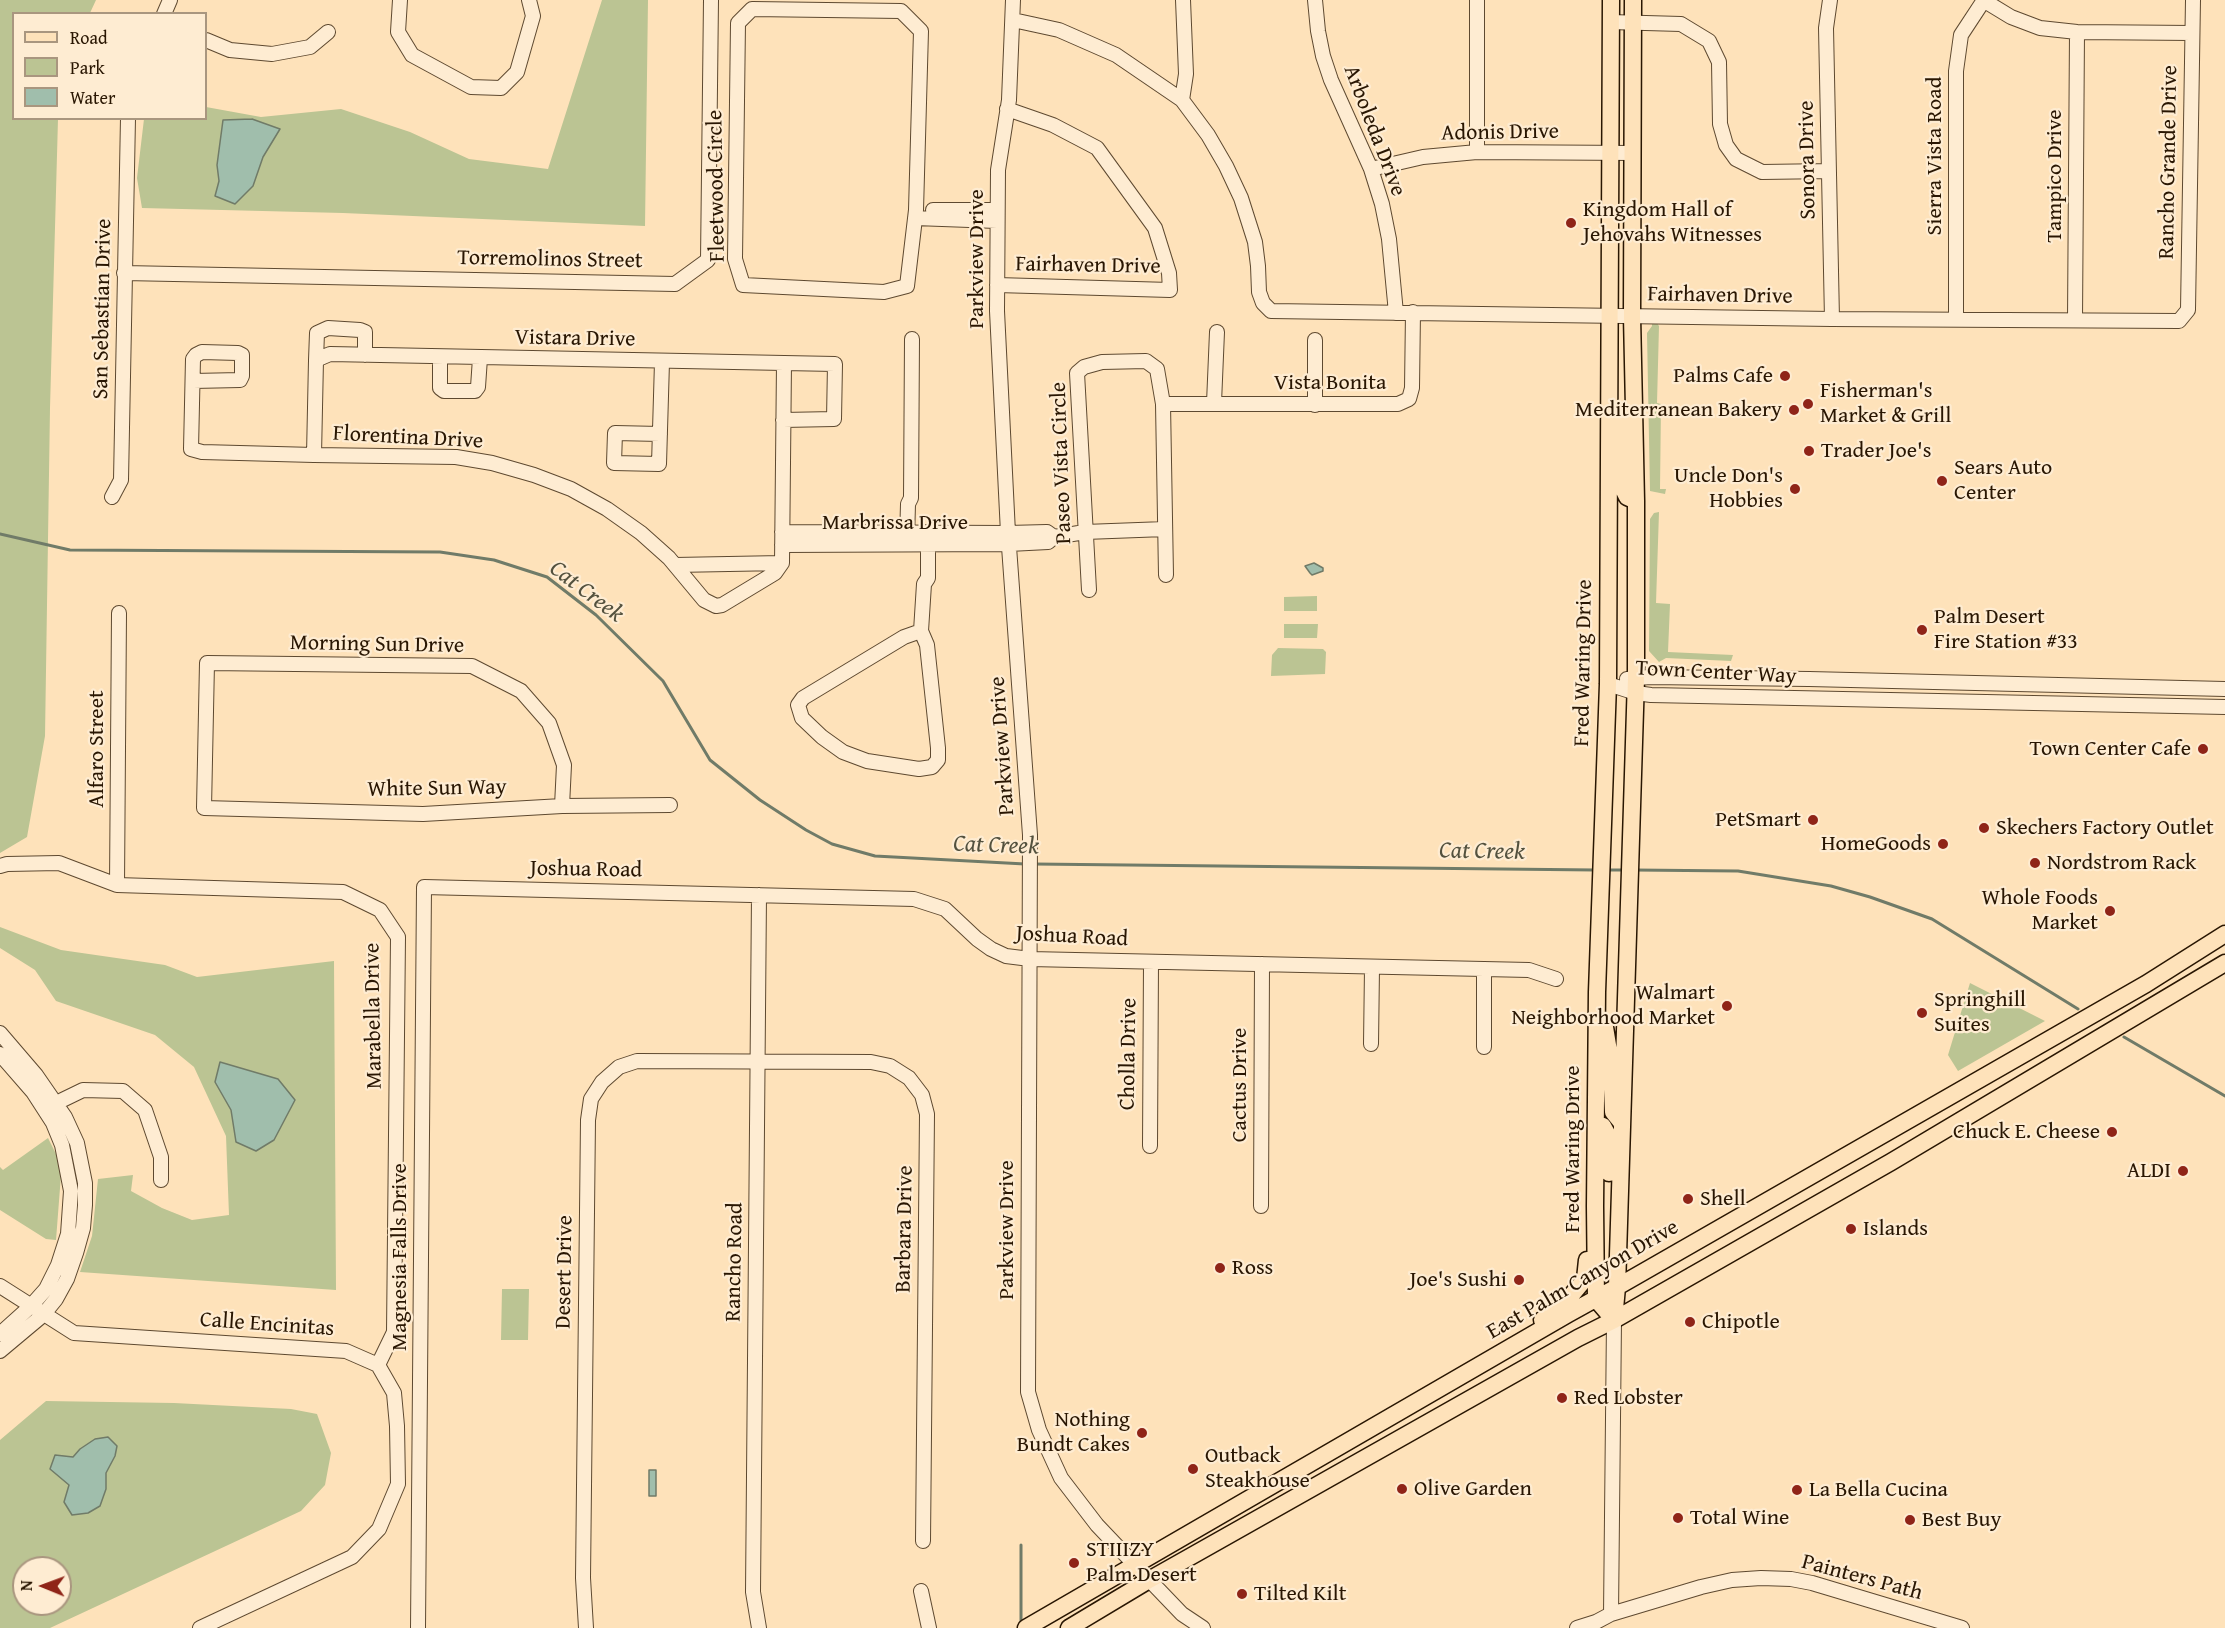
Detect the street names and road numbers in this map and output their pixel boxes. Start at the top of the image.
street label: Arboleda Drive [1337,62,1411,200]
street label: Rancho Grande Drive [2154,65,2184,259]
street label: Sierra Vista Road [1922,77,1948,235]
street label: Sonora Drive [1794,100,1822,220]
street label: Tampico Drive [2042,109,2068,243]
street label: Fleetwood Circle [702,110,732,262]
street label: Adonis Drive [1441,119,1559,147]
street label: Parkview Drive [964,189,990,329]
street label: San Sebastian Drive [88,218,118,400]
street label: Torremolinos Street [457,245,643,275]
street label: Fairhaven Drive [1015,252,1161,280]
street label: Fairhaven Drive [1647,282,1793,310]
street label: Vistara Drive [514,325,636,353]
street label: Vista Bonita [1274,370,1386,396]
street label: Paseo Vista Circle [1046,381,1078,545]
street label: Florentina Drive [332,421,484,455]
street label: Marbrissa Drive [822,510,968,536]
street label: Fred Waring Drive [1569,579,1599,747]
street label: Morning Sun Drive [290,630,464,660]
street label: Town Center Way [1635,656,1797,690]
street label: Parkview Drive [985,675,1021,817]
street label: Alfaro Street [84,690,110,808]
street label: White Sun Way [367,775,507,803]
street label: Joshua Road [530,856,642,884]
street label: Joshua Road [1015,921,1129,953]
street label: Marabella Drive [360,943,388,1089]
street label: Cholla Drive [1115,998,1143,1110]
street label: Cactus Drive [1227,1028,1253,1142]
street label: Fred Waring Drive [1560,1065,1586,1233]
street label: Parkview Drive [994,1160,1020,1300]
street label: Magnesia Falls Drive [387,1163,413,1351]
street label: Barbara Drive [891,1165,919,1293]
street label: Rancho Road [721,1202,749,1322]
street label: East Palm Canyon Drive [1482,1214,1684,1346]
street label: Desert Drive [551,1215,579,1329]
street label: Calle Encinitas [199,1307,335,1343]
street label: Painters Path [1799,1549,1925,1607]

